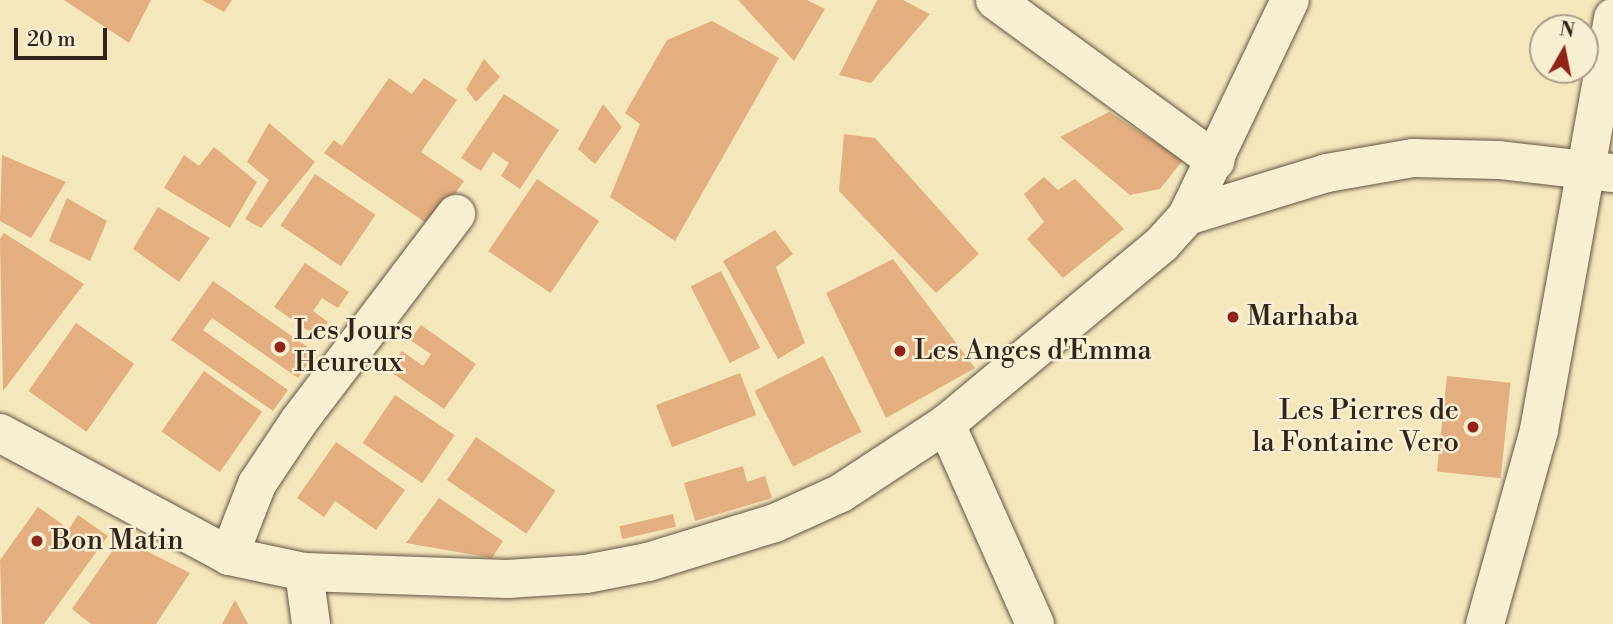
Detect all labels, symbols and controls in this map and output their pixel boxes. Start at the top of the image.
scale bar [18,14,110,58]
north arrow [1529,14,1599,84]
text: N [1558,17,1576,43]
text: 20 m [27,27,76,53]
place label: Marhaba [1247,300,1359,334]
marker: Marhaba [1225,309,1241,325]
place label: Les Jours Heureux [294,314,413,380]
place label: Les Anges d'Emma [914,334,1152,368]
marker: Les Jours Heureux [272,339,288,355]
marker: Les Anges d'Emma [892,343,908,359]
place label: Les Pierres de la Fontaine Vero [1252,394,1459,460]
marker: Les Pierres de la Fontaine Vero [1465,419,1481,435]
place label: Bon Matin [51,524,184,558]
marker: Bon Matin [29,533,45,549]

